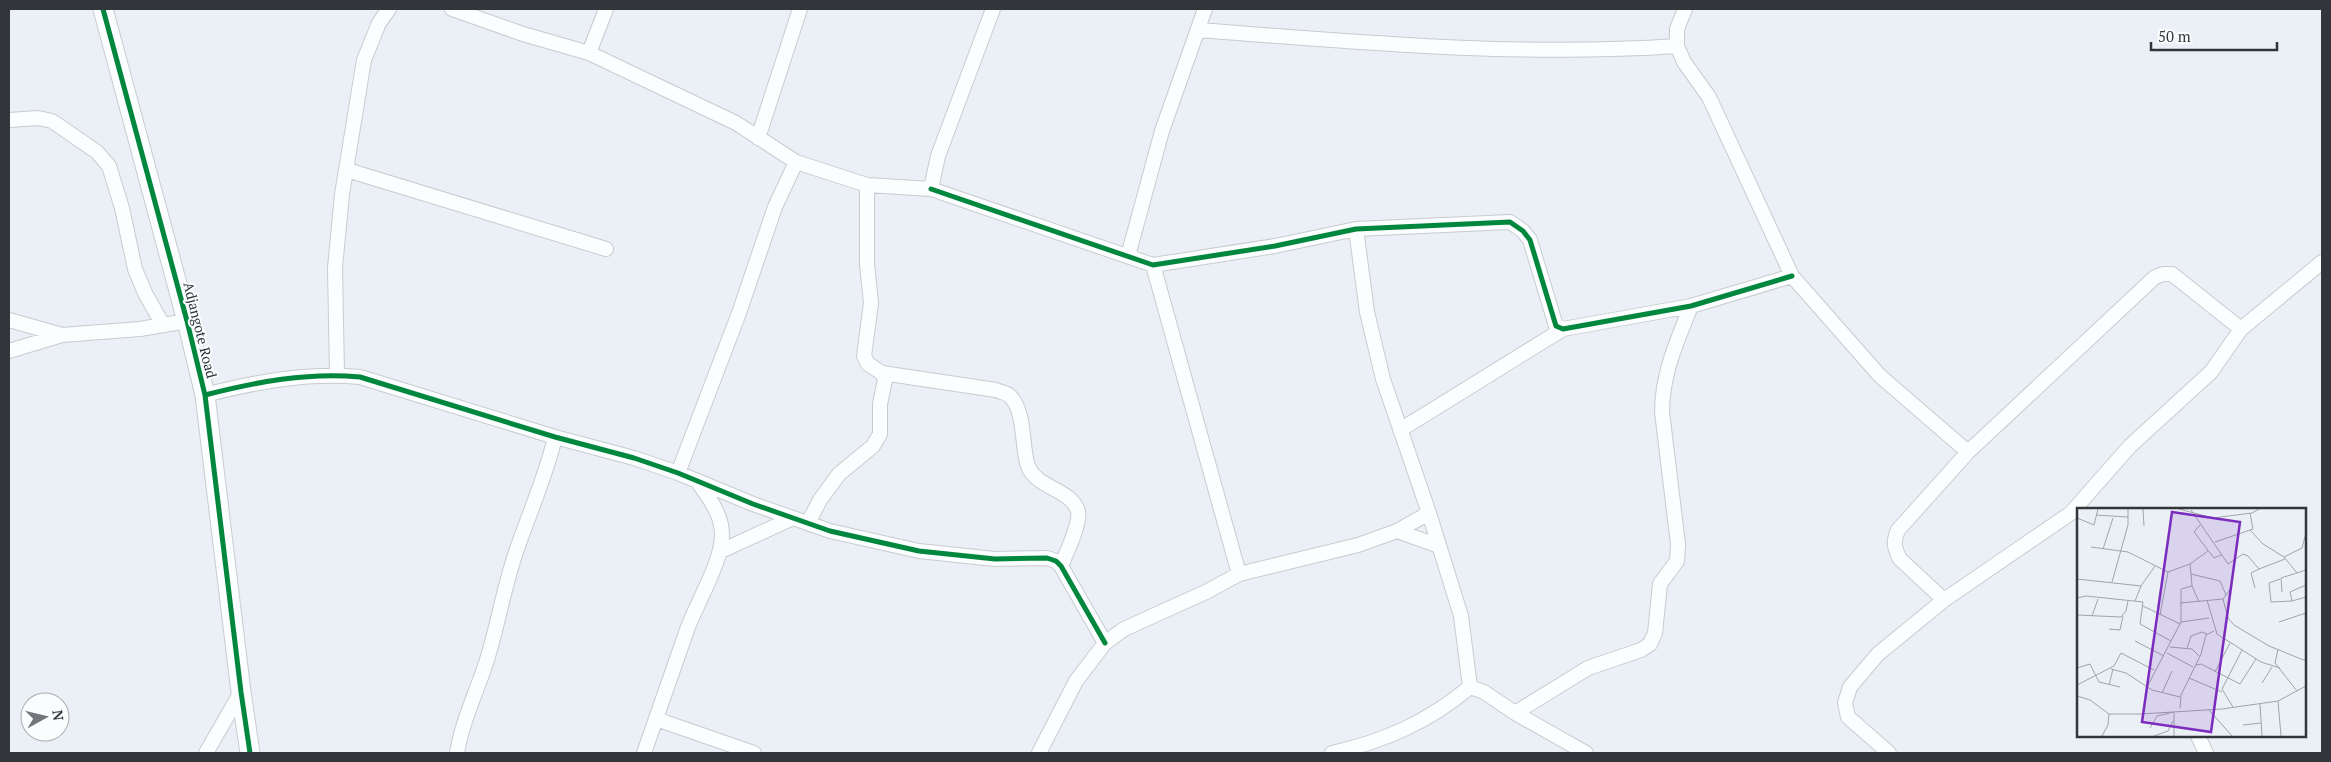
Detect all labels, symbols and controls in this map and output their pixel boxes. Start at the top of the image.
scale bar [2151,20,2277,52]
text: 50 m [2158,26,2191,46]
street label: Adjangote Road [179,280,222,380]
inset map [2077,508,2306,737]
north arrow [20,692,70,742]
text: N [48,709,69,722]

